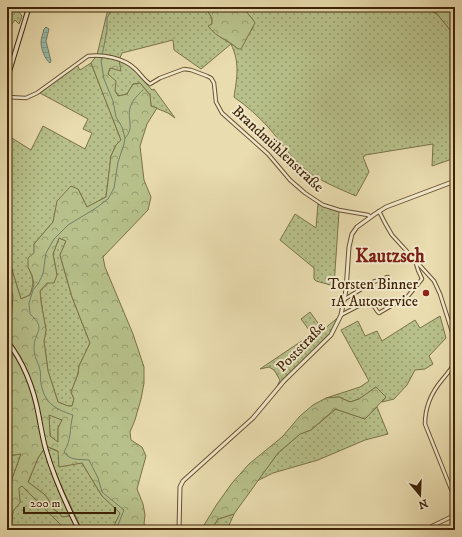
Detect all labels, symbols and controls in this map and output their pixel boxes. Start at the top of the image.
street label: Brandmühlenstraße [228,102,328,196]
district label: Kautzsch [355,245,426,268]
place label: Torsten Binner 1A Autoservice [328,275,418,311]
marker: Torsten Binner 1A Autoservice [421,288,431,298]
street label: Poststraße [272,318,330,376]
north arrow [400,475,440,515]
scale bar [24,489,115,515]
text: N [416,495,429,512]
text: 200 m [30,496,60,511]

